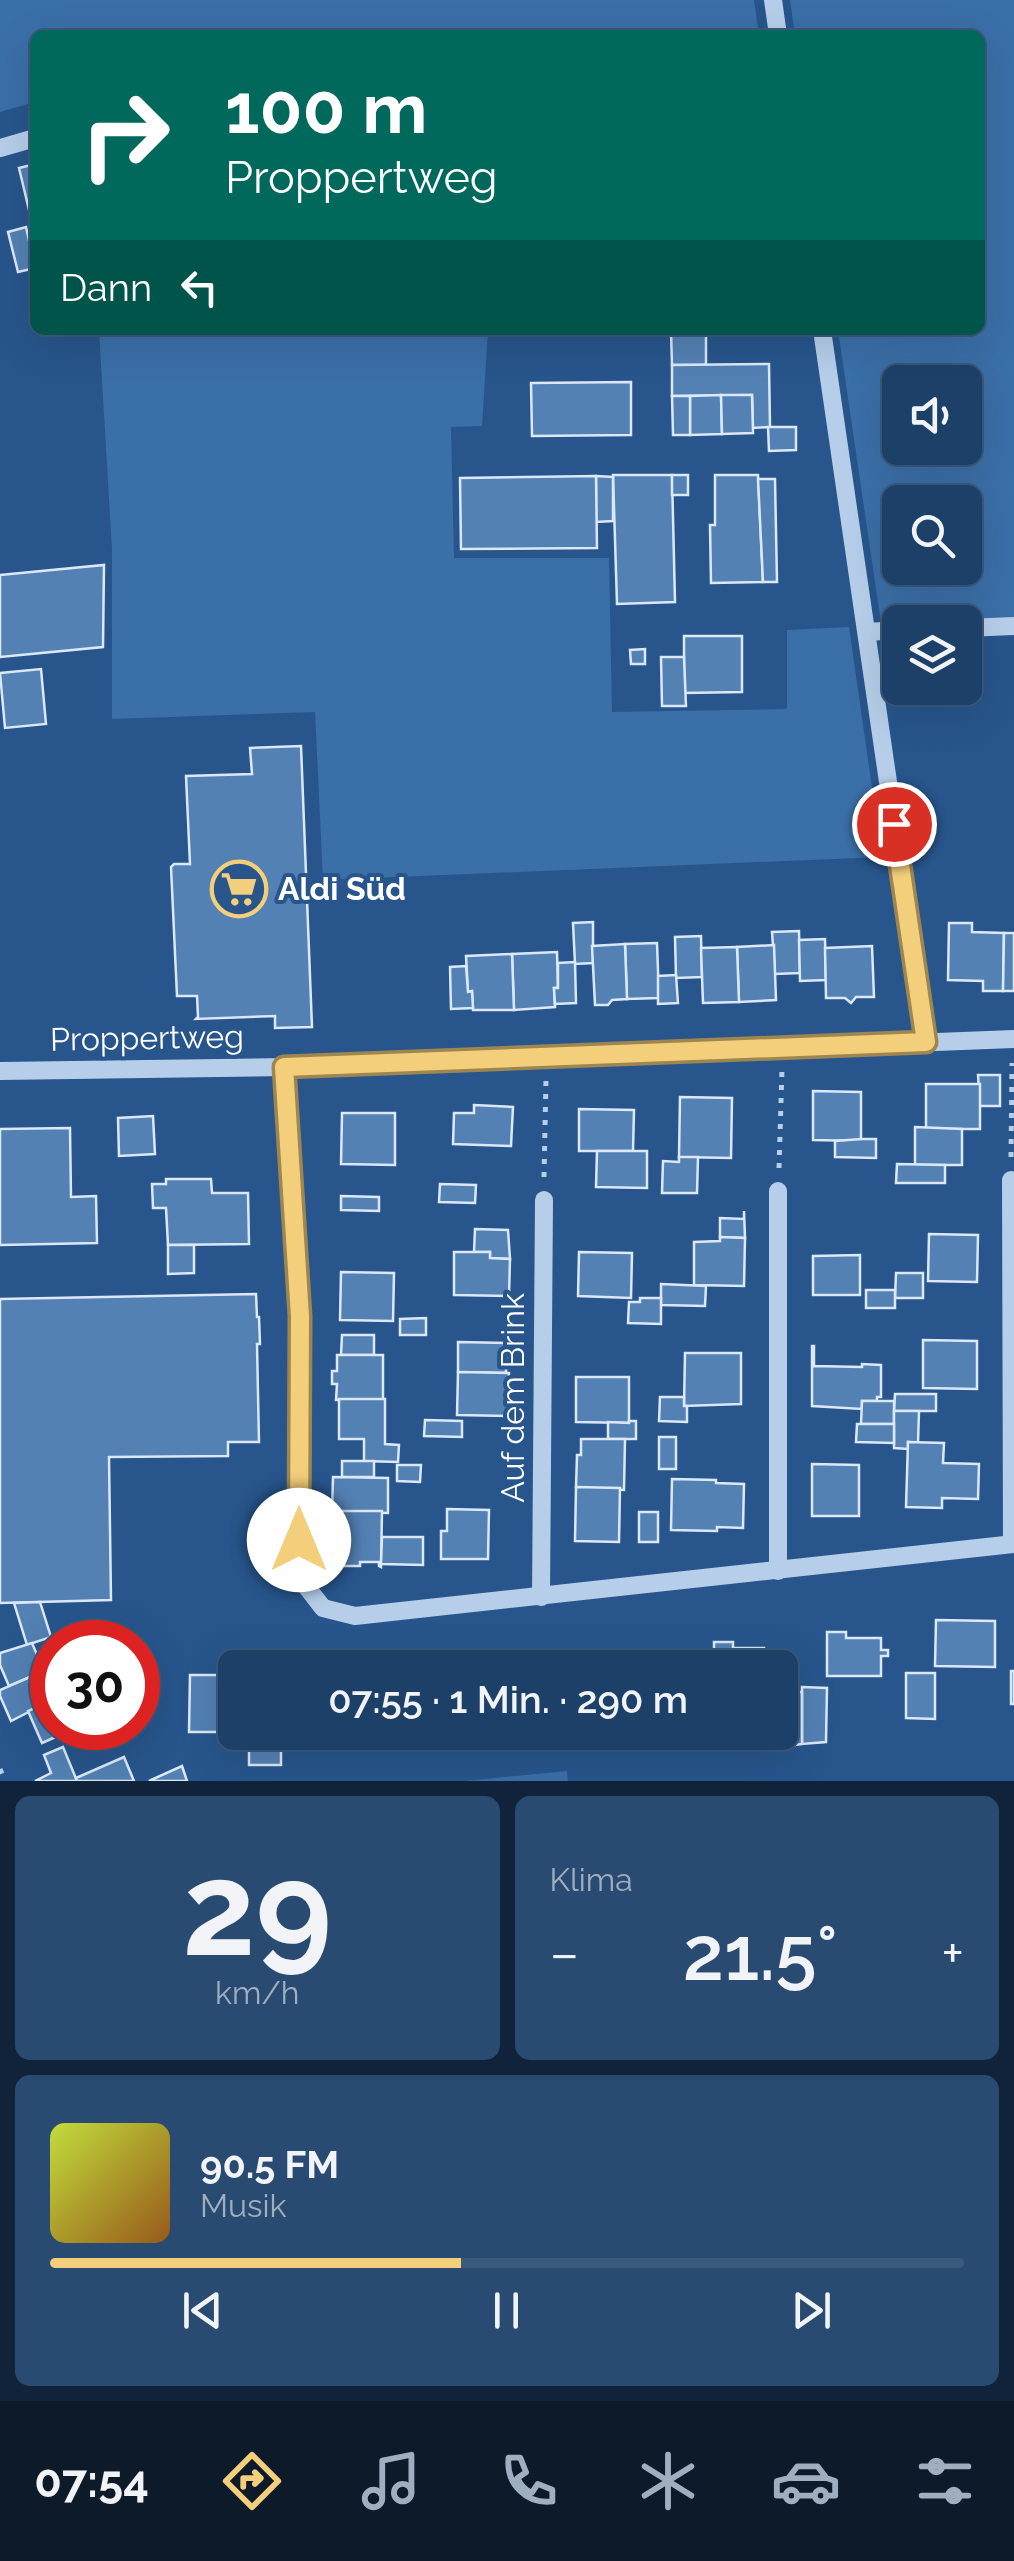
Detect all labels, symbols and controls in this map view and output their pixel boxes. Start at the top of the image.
text: 100 m [225,67,428,149]
icon: right [60,70,190,200]
text: Proppertweg [225,151,498,204]
icon: left [172,260,227,315]
text: Dann [60,265,152,310]
map controls [882,365,982,705]
button: sound [882,365,982,465]
button: search [882,485,982,585]
button: layers [882,605,982,705]
pin [852,782,937,867]
icon: arrive [867,797,922,852]
supermarket icon: Aldi Süd [209,859,269,919]
place label: Aldi Süd [278,870,406,907]
street label: Proppertweg [50,1017,244,1058]
street label: Auf dem Brink [494,1293,531,1503]
position arrow [247,1488,351,1592]
speed limit sign: 30 [30,1620,160,1750]
text: 07:55 · 1 Min. · 290 m [328,1677,688,1722]
text: 29 [182,1833,332,1985]
text: Klima [550,1861,633,1898]
text: 21.5° [683,1909,837,1998]
text: − [550,1921,579,1986]
text: + [941,1921,964,1986]
text: km/h [215,1974,299,2011]
text: 90.5 FM [200,2142,339,2187]
text: Musik [200,2187,286,2224]
icon: previous [175,2283,230,2338]
icon: pause [479,2283,534,2338]
icon: next [784,2283,839,2338]
icon: directions [217,2446,287,2516]
icon: music [356,2446,426,2516]
icon: phone [494,2446,564,2516]
icon: climate [633,2446,703,2516]
icon: car [771,2446,841,2516]
icon: filters [910,2446,980,2516]
text: 07:54 [34,2455,149,2508]

